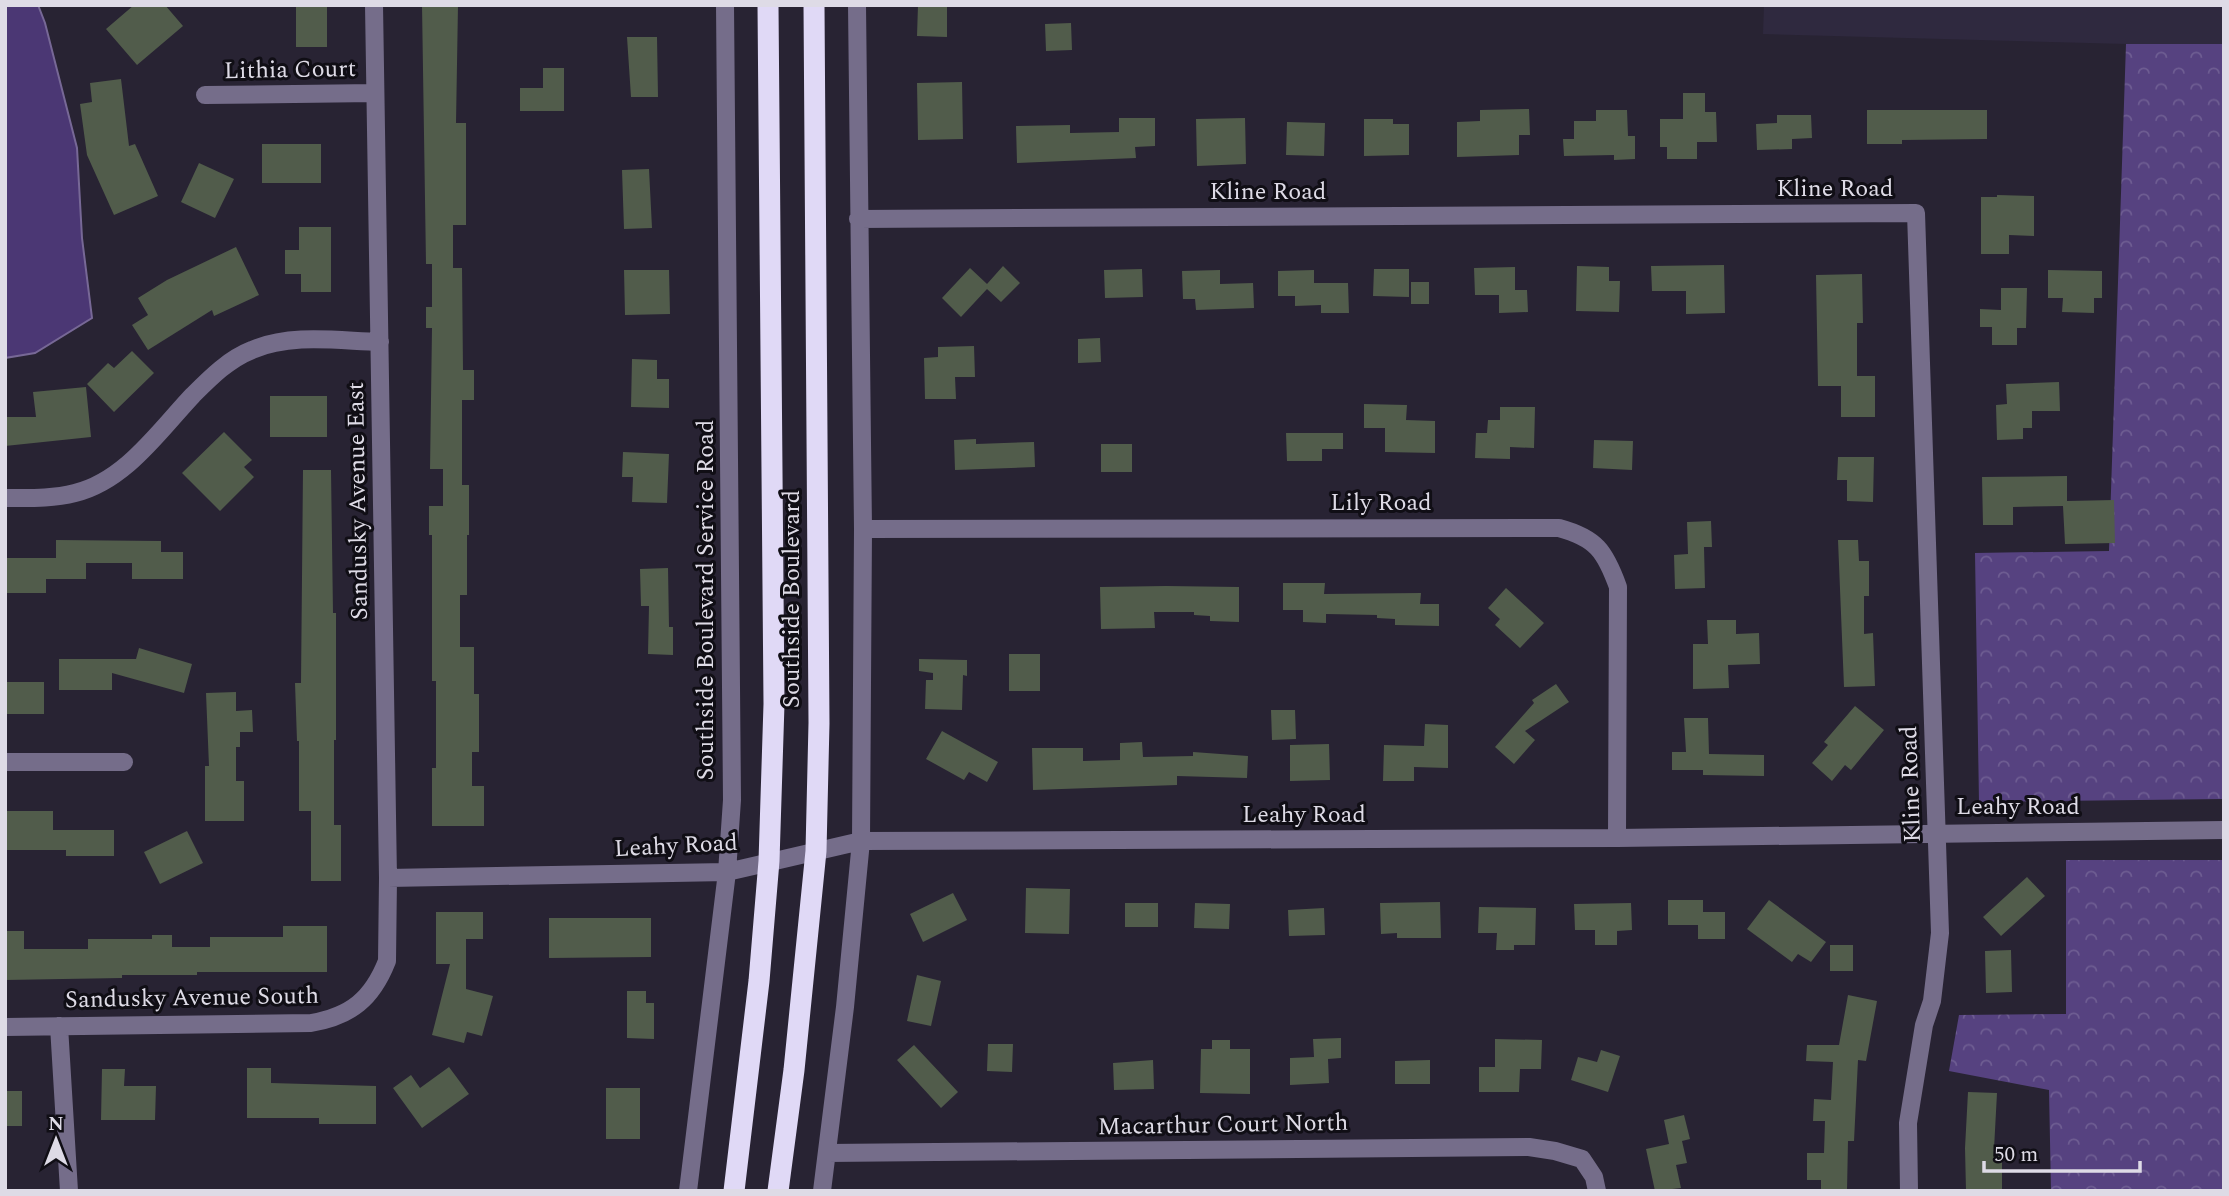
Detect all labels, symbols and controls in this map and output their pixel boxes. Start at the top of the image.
street label: Lithia Court [224,51,356,89]
street label: Kline Road [1776,171,1894,207]
street label: Kline Road [1209,174,1327,210]
street label: Sandusky Avenue East [338,382,378,620]
street label: Southside Boulevard Service Road [688,420,724,780]
street label: Lily Road [1330,485,1432,521]
street label: Southside Boulevard [774,490,810,708]
street label: Kline Road [1891,725,1931,843]
street label: Leahy Road [1956,789,2080,825]
street label: Leahy Road [1242,797,1366,833]
street label: Leahy Road [613,825,739,867]
street label: Sandusky Avenue South [64,978,320,1018]
north arrow [21,1105,91,1175]
street label: Macarthur Court North [1097,1105,1349,1145]
text: N [48,1110,64,1139]
scale bar [1984,1130,2140,1174]
text: 50 m [1994,1139,2038,1171]

